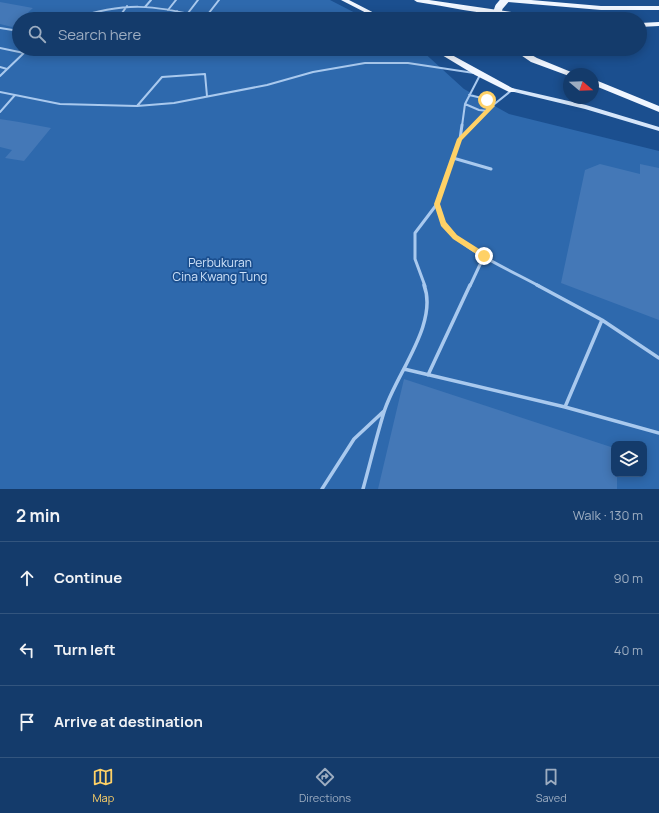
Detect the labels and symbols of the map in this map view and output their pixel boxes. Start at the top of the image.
north arrow [563,68,599,104]
route start [478,91,496,109]
route end [475,247,493,265]
park label: Perbukuran Cina Kwang Tung [173,254,267,285]

